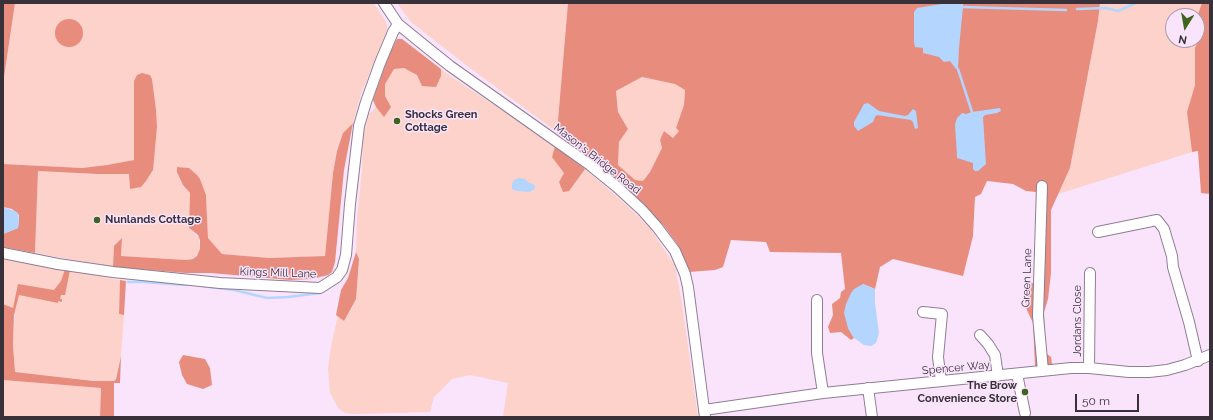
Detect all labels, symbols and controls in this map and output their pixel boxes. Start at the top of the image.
north arrow [1165,8,1205,48]
text: N [1177,32,1188,46]
place label: Shocks Green Cottage [405,108,477,134]
marker: Shocks Green Cottage [392,116,402,126]
street label: Mason's Bridge Road [551,121,643,197]
place label: Nunlands Cottage [105,213,201,227]
marker: Nunlands Cottage [92,215,102,225]
street label: Green Lane [1019,248,1035,308]
street label: Kings Mill Lane [239,265,317,281]
street label: Jordans Close [1071,285,1085,357]
street label: Spencer Way [921,358,991,378]
place label: The Brow Convenience Store [918,379,1017,405]
scale bar [1077,386,1141,412]
marker: The Brow Convenience Store [1020,387,1030,397]
text: 50 m [1082,394,1110,408]

